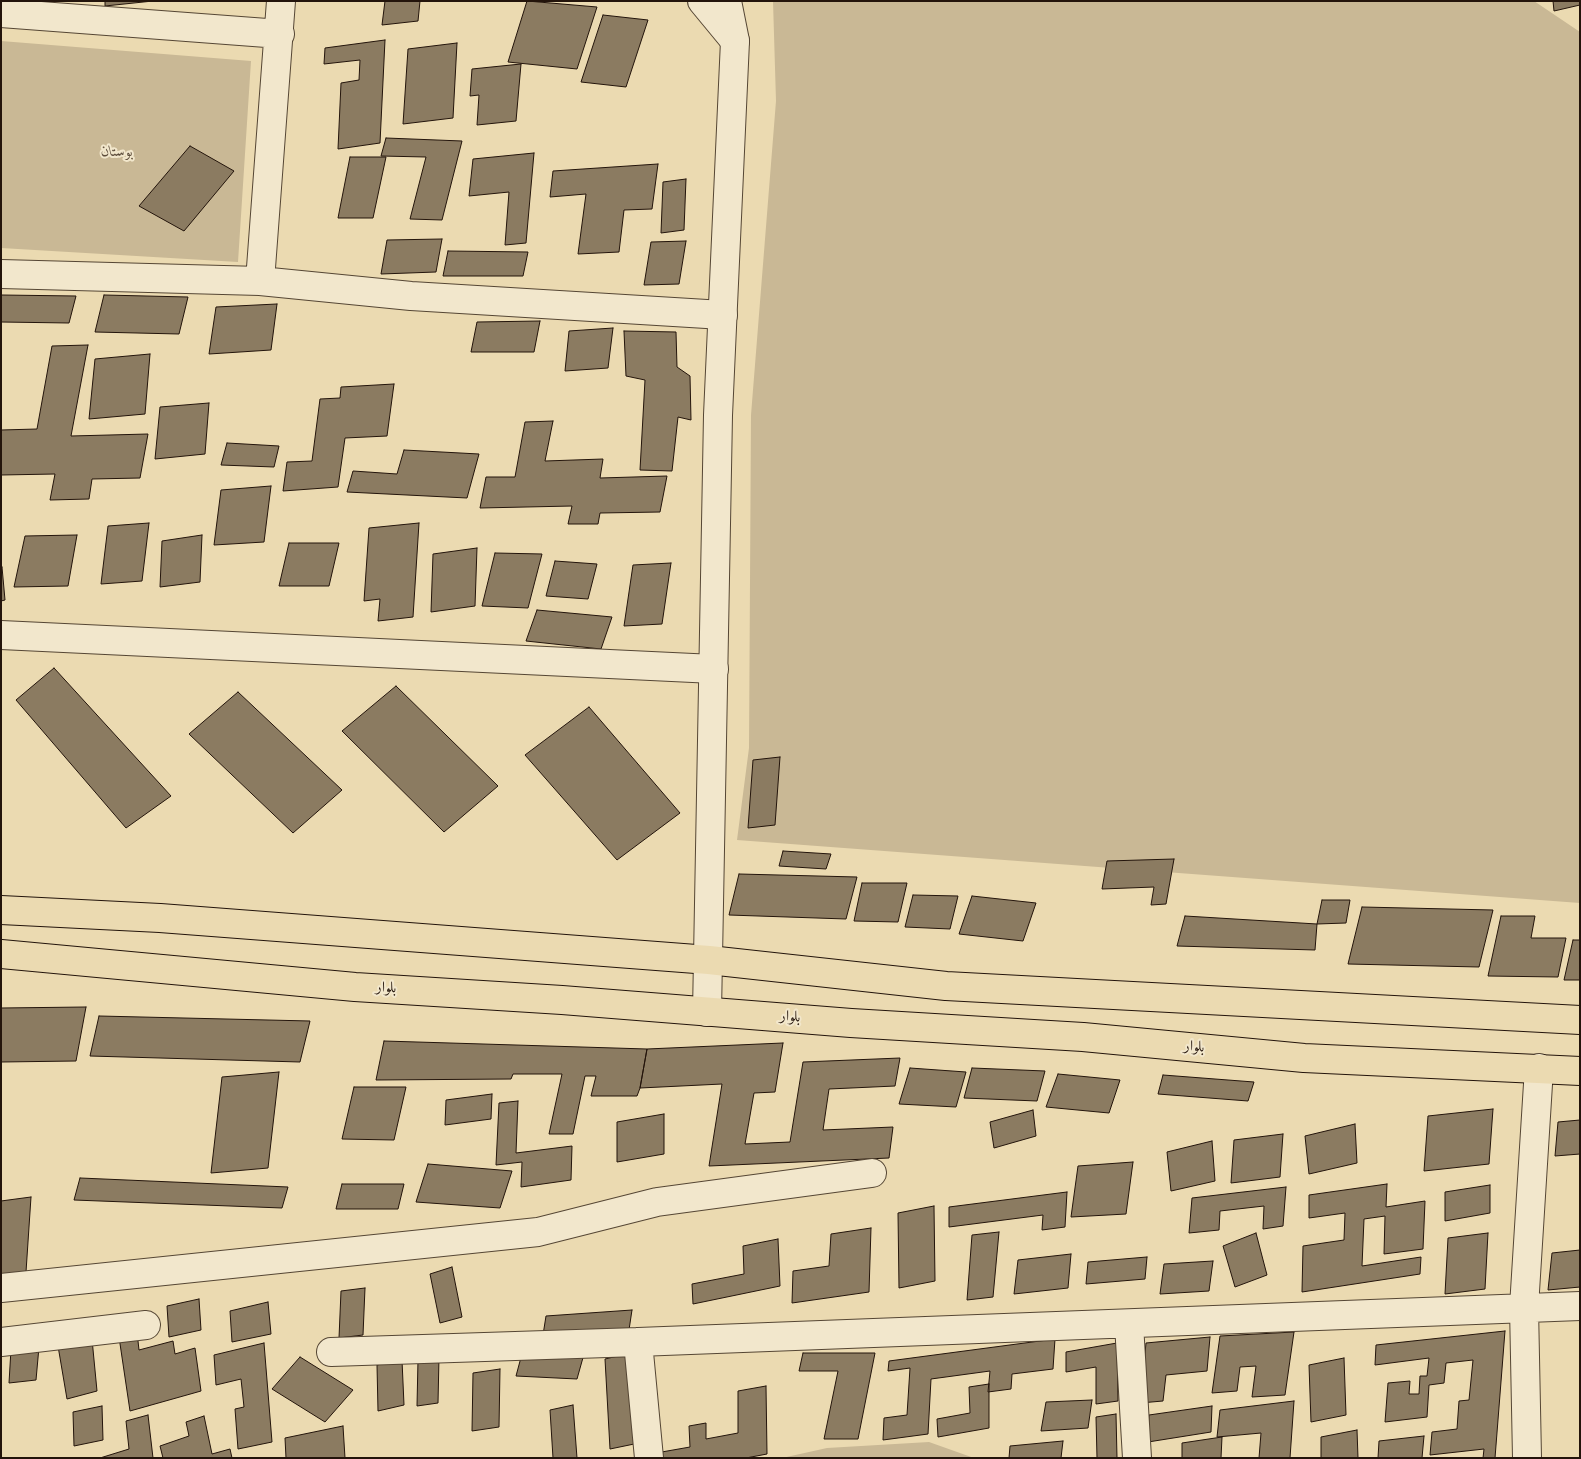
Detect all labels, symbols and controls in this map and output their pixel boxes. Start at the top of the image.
park label: بوستان [101,144,133,162]
street label: بلوار [375,979,397,999]
street label: بلوار [779,1008,801,1028]
street label: بلوار [1183,1038,1205,1058]

